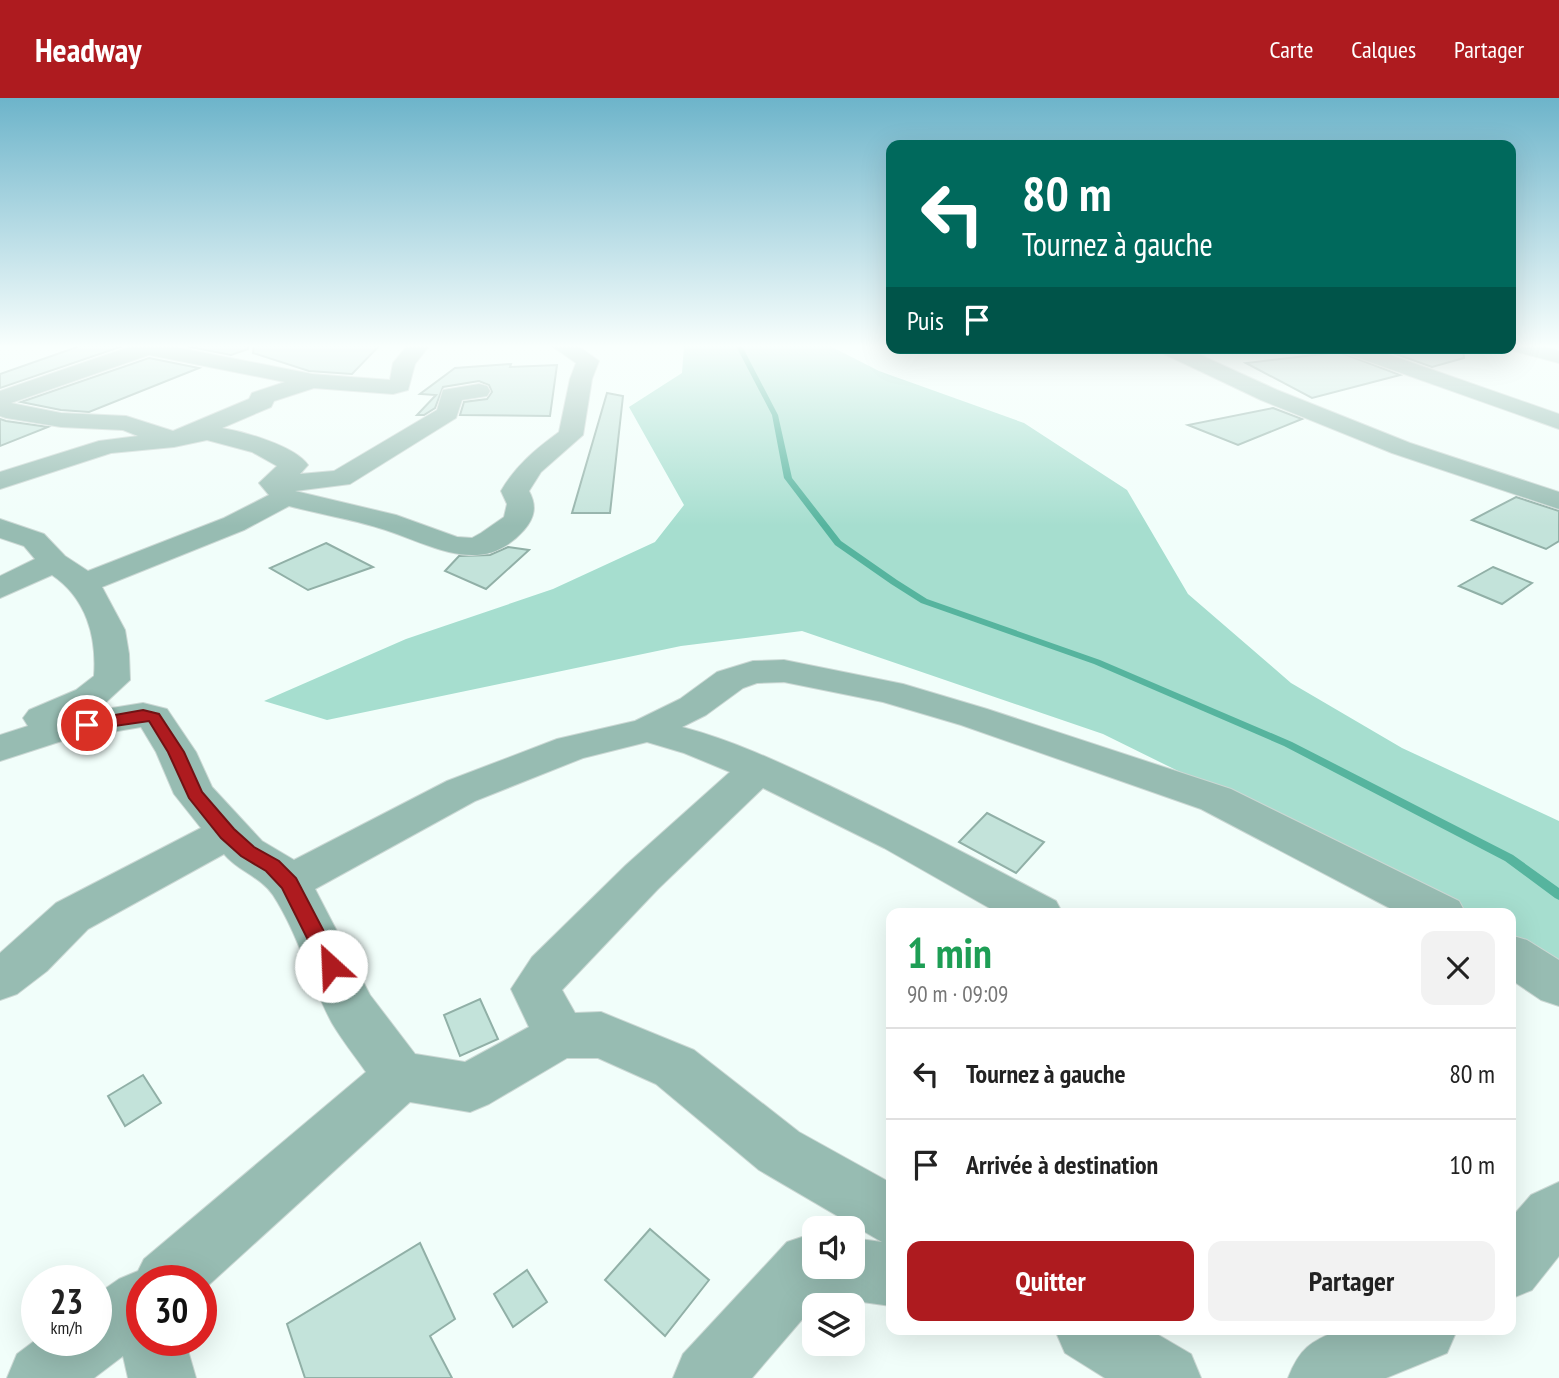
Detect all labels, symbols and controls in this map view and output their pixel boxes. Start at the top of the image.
text: Headway [35,28,142,71]
text: Carte [1270,34,1313,65]
text: Calques [1351,34,1416,65]
text: Partager [1454,34,1524,65]
text: 80 m [1022,161,1111,225]
icon: left [907,168,998,259]
text: Tournez à gauche [1022,223,1213,265]
icon: arrive [958,301,996,339]
text: Puis [907,304,944,337]
pin [57,695,117,755]
icon: arrive [68,706,106,744]
text: 1 min [907,925,992,980]
position arrow [294,929,368,1003]
button: close [1421,931,1495,1005]
text: 90 m · 09:09 [907,979,1008,1008]
icon: left [907,1055,945,1093]
text: Tournez à gauche [966,1057,1126,1090]
text: 80 m [1449,1057,1495,1090]
icon: arrive [907,1146,945,1184]
text: Arrivée à destination [966,1148,1158,1181]
text: 10 m [1449,1148,1495,1181]
map controls [802,1216,865,1356]
button: sound [802,1216,865,1279]
button: Quitter [907,1241,1194,1321]
button: Partager [1208,1241,1495,1321]
speed limit sign: 30 [126,1265,217,1356]
text: 23 [50,1278,83,1324]
button: layers [802,1293,865,1356]
text: km/h [51,1316,82,1339]

